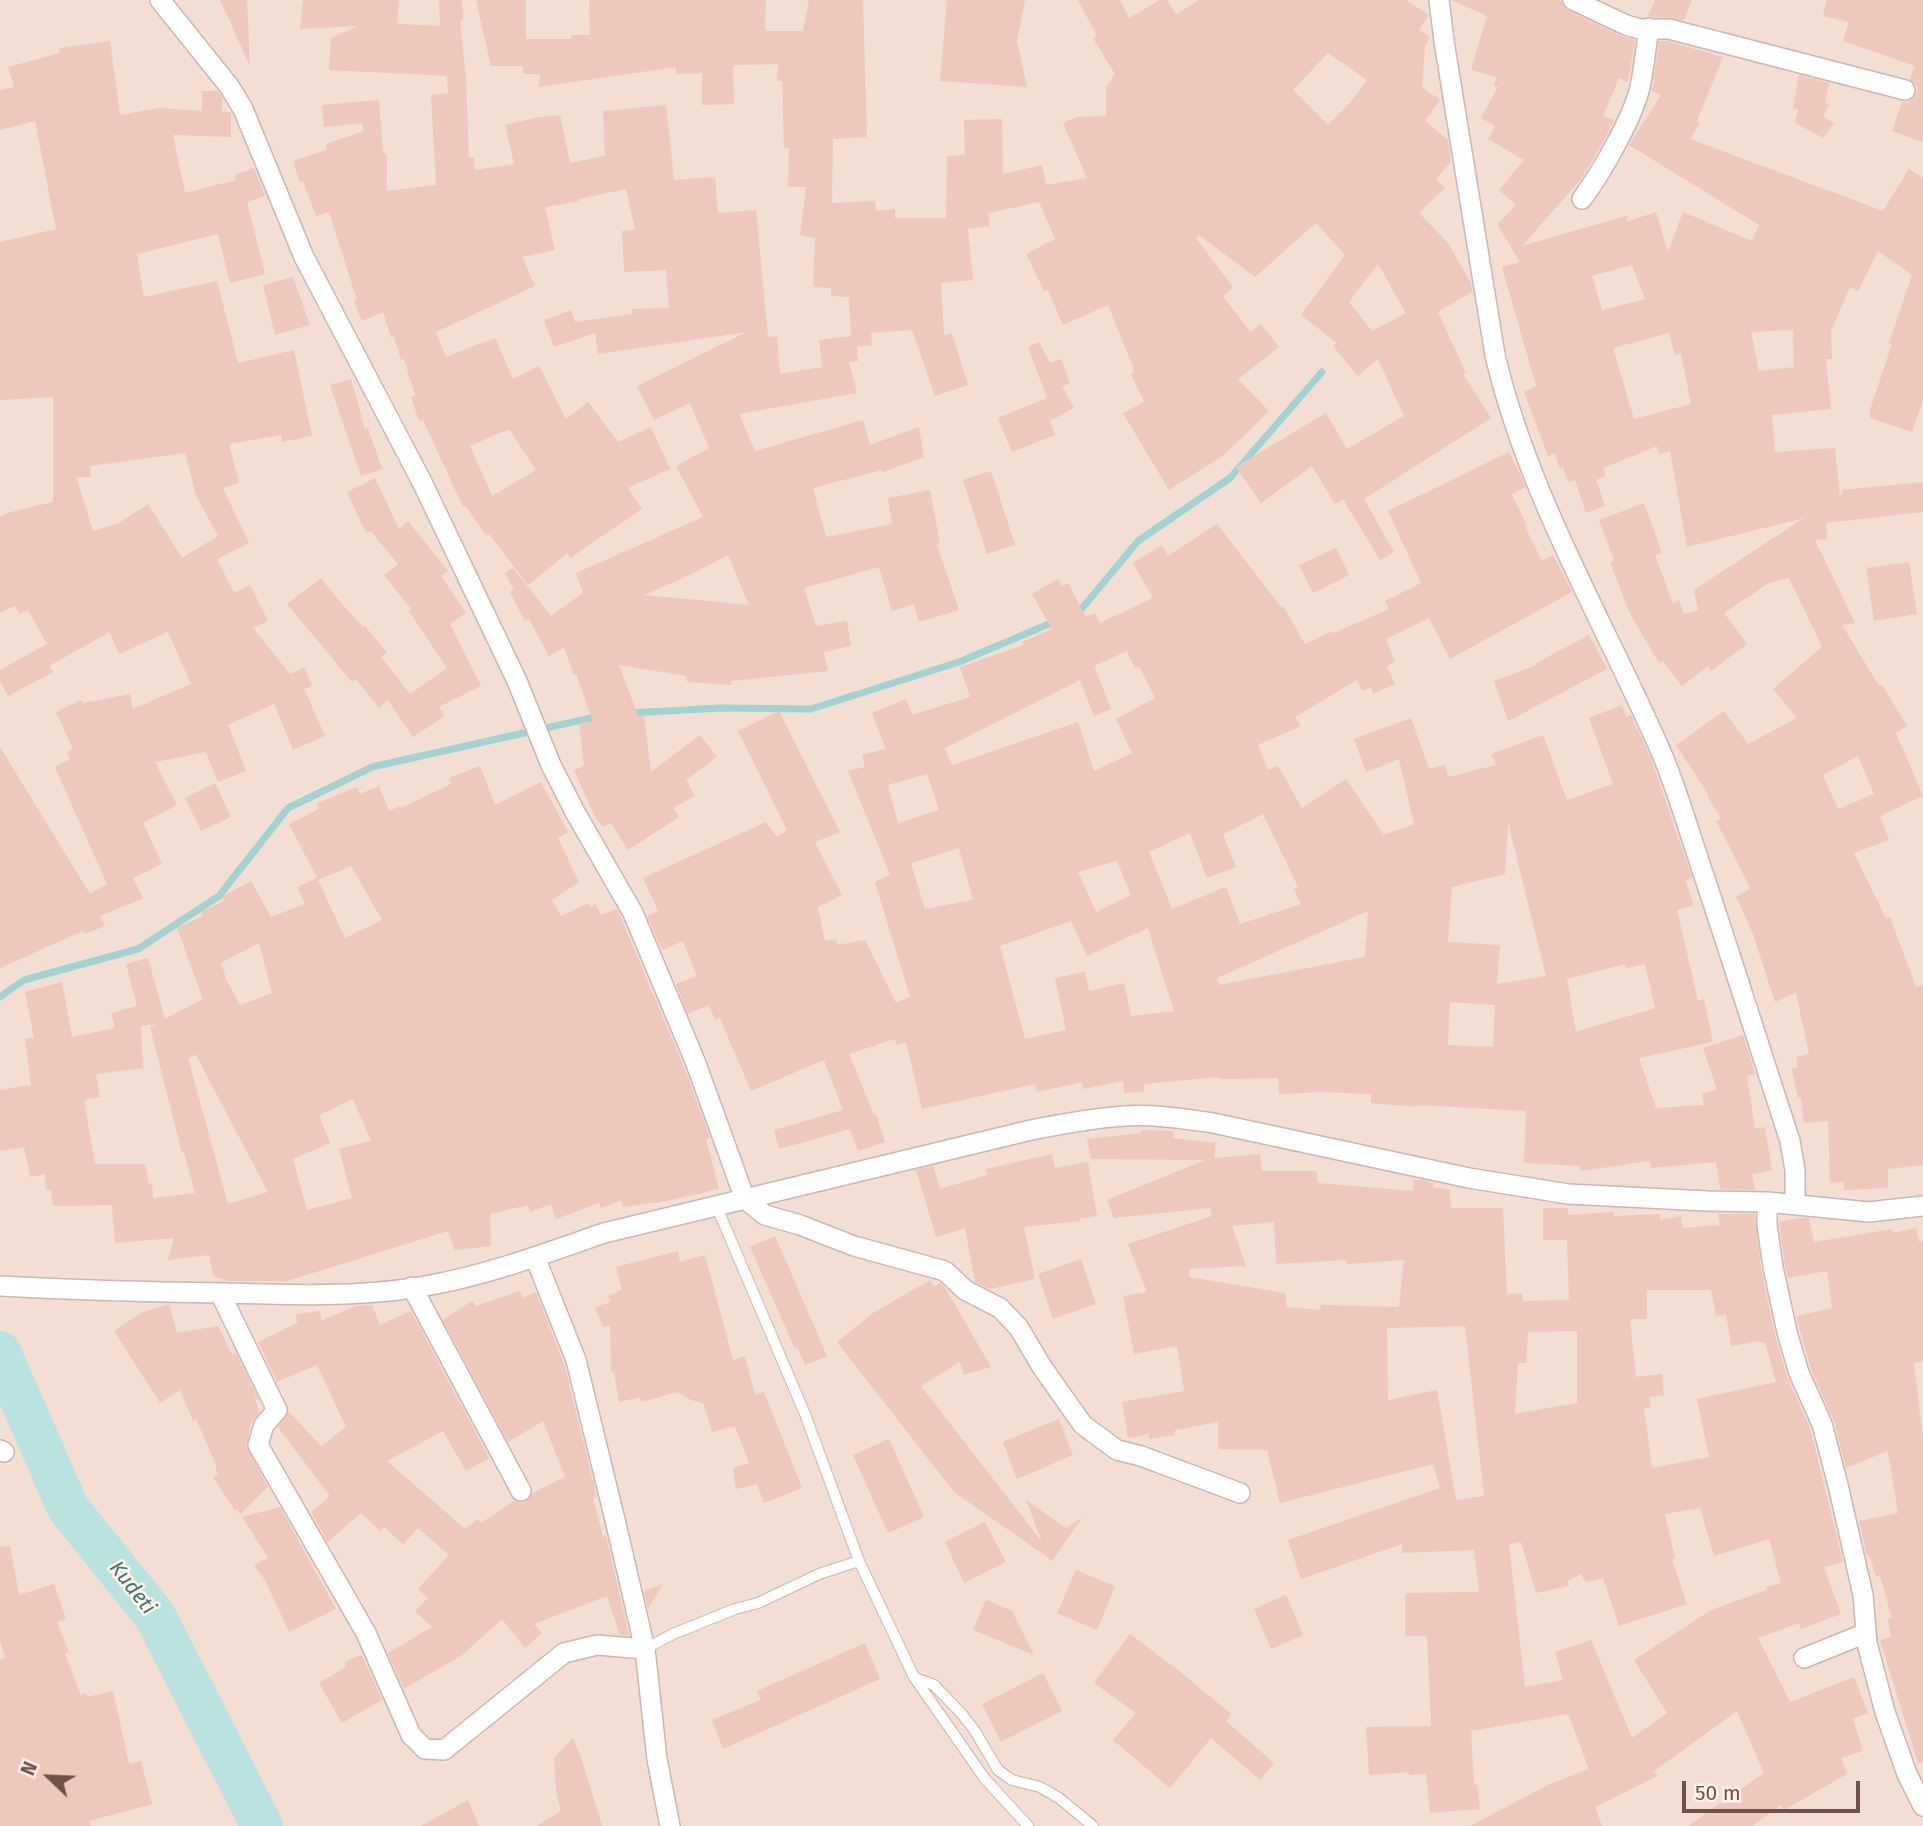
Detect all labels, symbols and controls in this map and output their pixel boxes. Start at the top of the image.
water label: Kudeti [103,1556,161,1620]
north arrow [14,1742,84,1812]
text: N [16,1758,42,1779]
scale bar [1685,1766,1864,1810]
text: 50 m [1695,1780,1741,1806]

